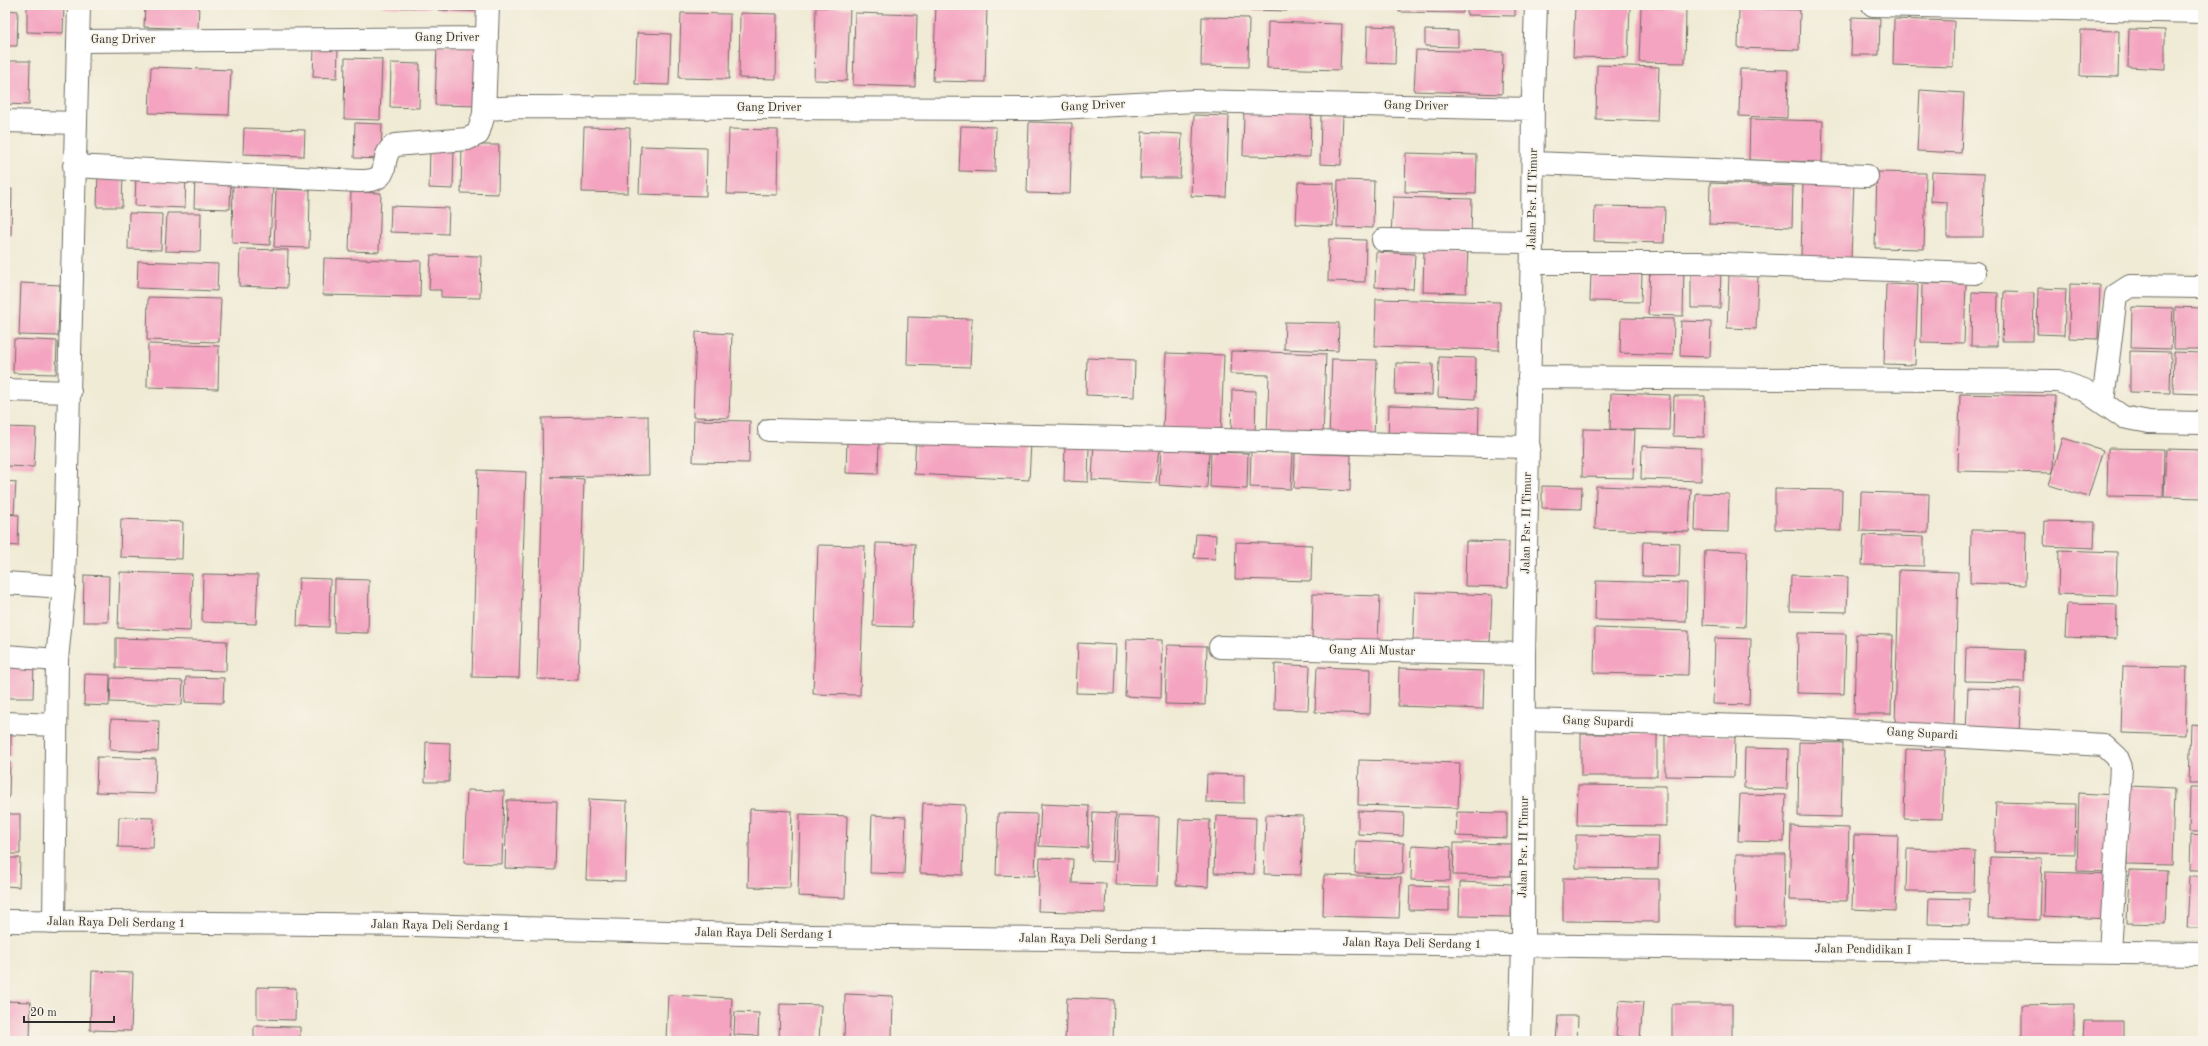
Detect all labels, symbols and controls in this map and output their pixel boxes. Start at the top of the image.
street label: Gang Driver [415,32,479,44]
street label: Gang Driver [91,34,155,46]
street label: Gang Driver [1060,98,1126,114]
street label: Gang Driver [1384,99,1448,113]
street label: Gang Driver [737,102,801,114]
street label: Jalan Psr. II Timur [1526,148,1540,250]
street label: Jalan Psr. II Timur [1520,472,1534,574]
street label: Gang Ali Mustar [1329,644,1415,658]
street label: Gang Supardi [1562,715,1634,729]
street label: Gang Supardi [1886,726,1958,742]
street label: Jalan Psr. II Timur [1517,796,1531,898]
street label: Jalan Raya Deli Serdang 1 [46,916,186,930]
street label: Jalan Raya Deli Serdang 1 [370,919,510,933]
street label: Jalan Raya Deli Serdang 1 [694,927,834,941]
street label: Jalan Raya Deli Serdang 1 [1018,933,1158,947]
street label: Jalan Raya Deli Serdang 1 [1342,937,1482,951]
street label: Jalan Pendidikan I [1815,943,1912,957]
scale bar [24,998,114,1024]
text: 20 m [30,1007,57,1019]

